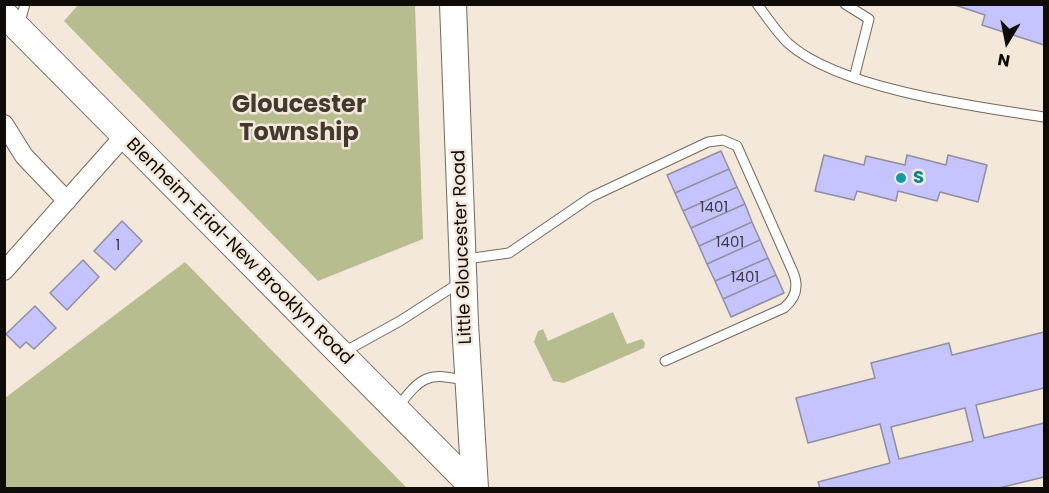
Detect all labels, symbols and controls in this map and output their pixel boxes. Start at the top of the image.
north arrow [977,12,1037,72]
text: N [996,48,1012,73]
district label: Gloucester Township [232,92,366,148]
street label: Blenheim-Erial-New Brooklyn Road [121,134,357,370]
street label: Little Gloucester Road [449,149,477,345]
place label: S [913,167,924,189]
marker: S [894,171,908,185]
house number: 1401 [700,199,728,217]
house number: 1401 [716,234,744,252]
house number: 1 [116,237,120,255]
house number: 1401 [731,269,759,287]

